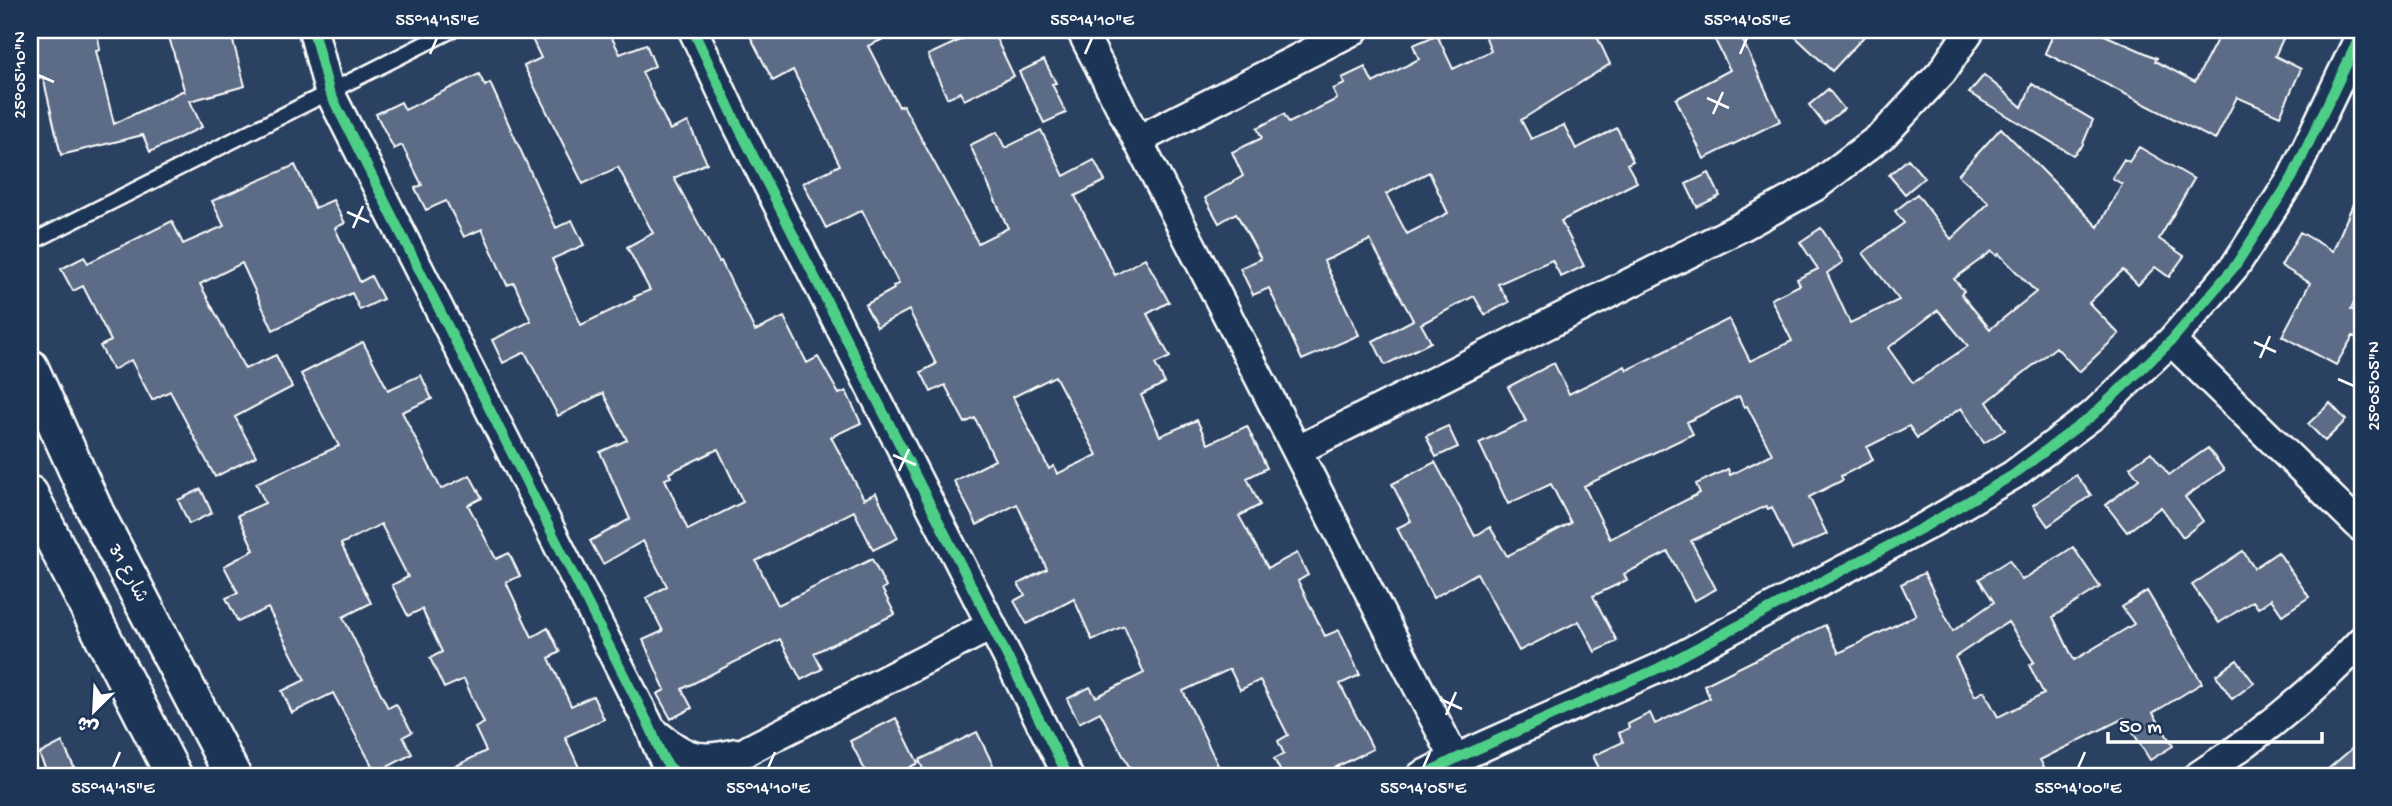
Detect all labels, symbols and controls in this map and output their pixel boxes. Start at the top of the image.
text: 55°14'15"E [396,11,479,32]
text: 55°14'10"E [1050,11,1135,32]
text: 55°14'05"E [1704,11,1791,32]
text: 25°05'10"N [11,31,32,119]
text: 25°05'05"N [2365,341,2386,431]
street label: شارع 31 [102,540,152,607]
north arrow [60,676,130,746]
scale bar [2108,701,2322,745]
text: ش [74,709,103,738]
text: 50 m [2119,716,2162,741]
text: 55°14'15"E [72,779,155,800]
text: 55°14'10"E [726,779,811,800]
text: 55°14'05"E [1380,779,1467,800]
text: 55°14'00"E [2035,779,2122,800]

